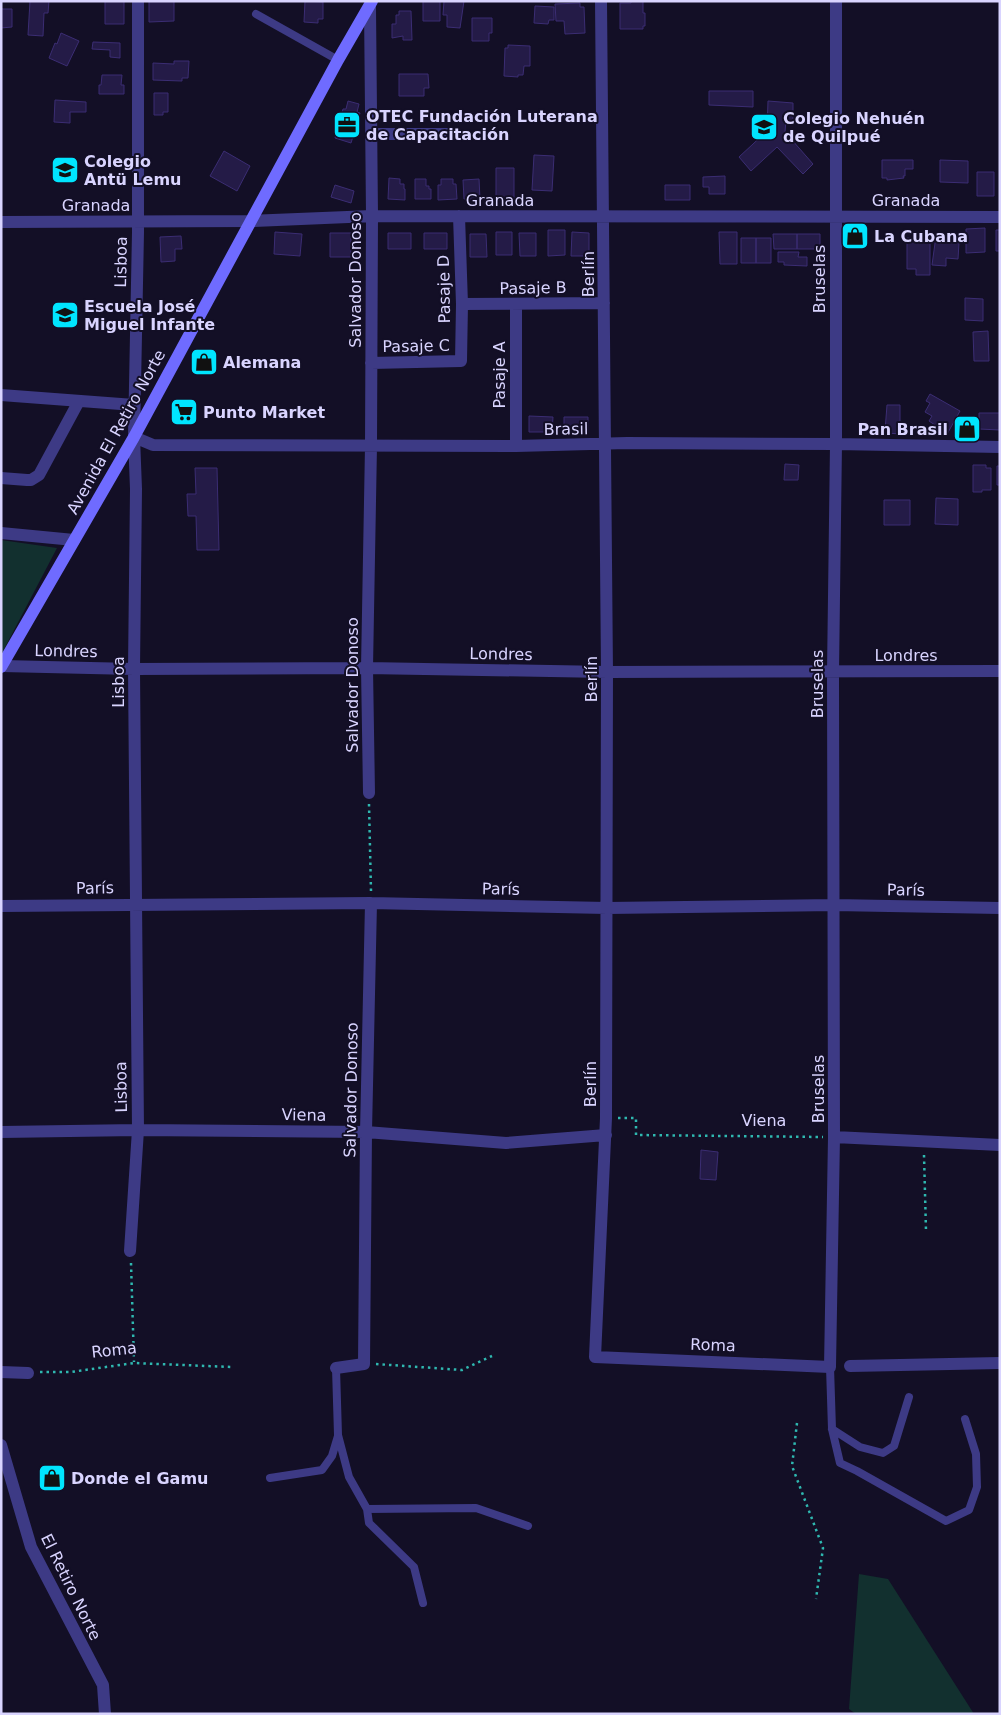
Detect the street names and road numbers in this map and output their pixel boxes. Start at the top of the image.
street label: Granada [466,191,534,210]
street label: Granada [872,191,940,210]
street label: Granada [62,196,130,215]
street label: Salvador Donoso [346,212,365,348]
street label: Lisboa [111,236,131,288]
street label: Bruselas [810,245,829,313]
street label: Berlín [579,251,598,297]
street label: Pasaje D [434,255,454,323]
street label: Pasaje B [499,278,567,298]
street label: Pasaje C [382,336,450,356]
street label: Pasaje A [490,341,509,409]
street label: Avenida El Retiro Norte [63,346,169,518]
street label: Brasil [544,419,588,439]
street label: Salvador Donoso [343,617,362,753]
street label: Londres [34,641,98,661]
street label: Londres [469,644,533,664]
street label: Londres [874,646,938,665]
street label: Bruselas [808,650,827,718]
street label: Lisboa [109,656,128,708]
street label: Berlín [582,656,601,702]
street label: París [76,878,114,898]
street label: París [482,879,520,899]
street label: París [887,880,925,900]
street label: Salvador Donoso [340,1022,362,1158]
street label: Bruselas [809,1055,828,1123]
street label: Lisboa [111,1061,131,1113]
street label: Berlín [581,1061,600,1107]
street label: Viena [281,1105,327,1125]
street label: Viena [742,1111,786,1130]
street label: Roma [690,1335,736,1355]
street label: Roma [90,1338,138,1362]
street label: El Retiro Norte [37,1531,105,1643]

